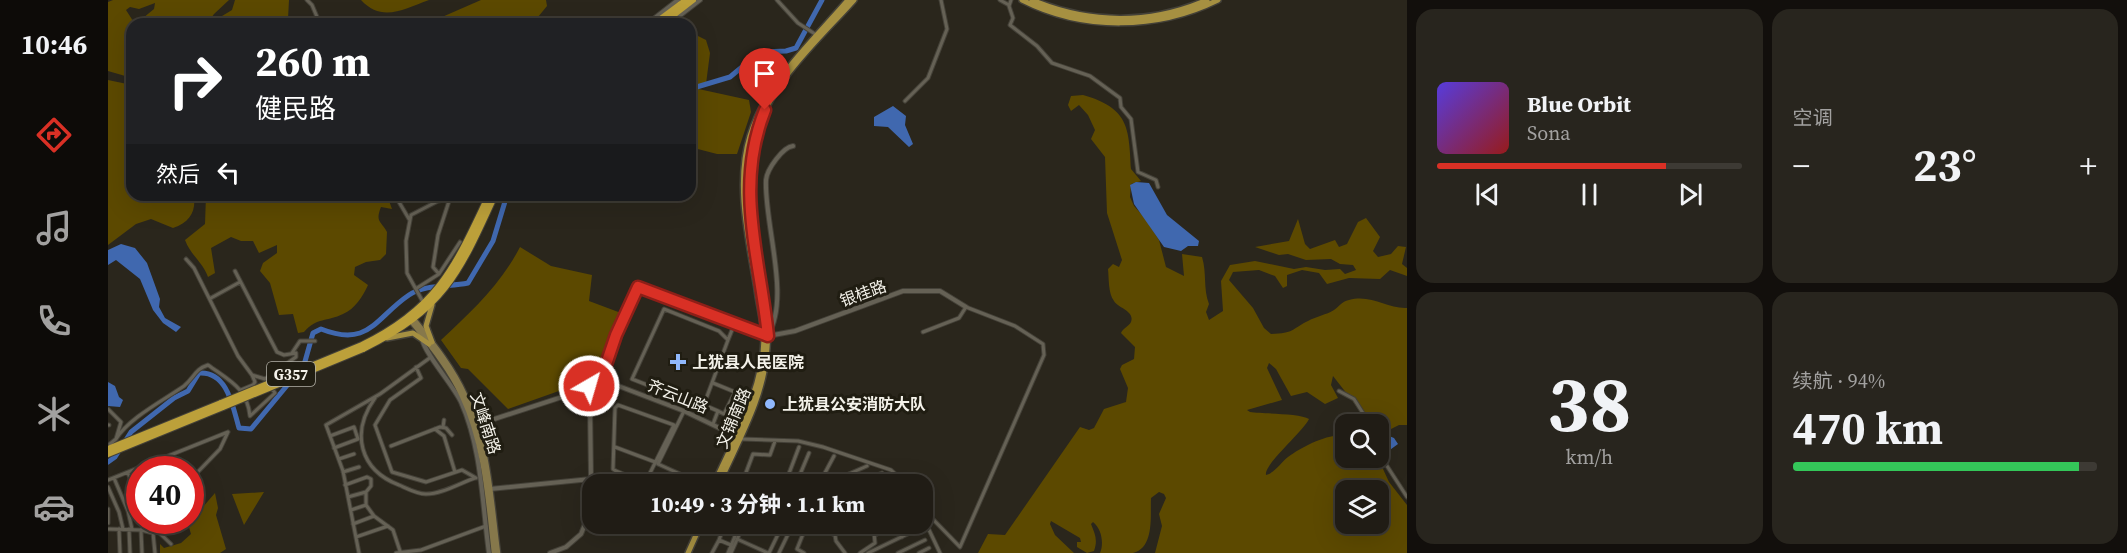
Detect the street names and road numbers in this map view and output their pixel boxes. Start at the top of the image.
street label: 银桂路 [837,274,889,312]
road number: G357 [267,362,315,386]
street label: 齐云山路 [644,374,712,418]
street label: 文锦南路 [710,384,756,452]
street label: 文峰南路 [466,389,506,457]

